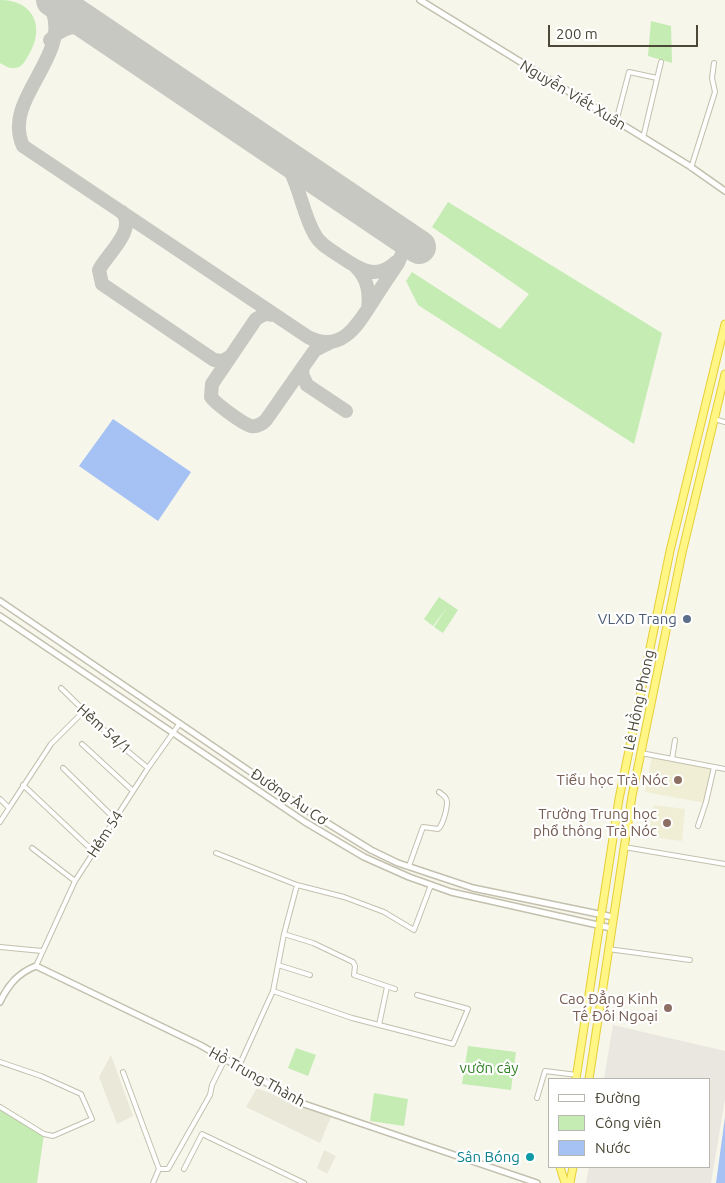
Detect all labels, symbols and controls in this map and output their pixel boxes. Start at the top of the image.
scale bar [550,15,700,47]
text: 200 m [556,25,598,42]
street label: Nguyễn Viết Xuân [517,56,629,134]
place label: VLXD Trang [598,610,677,628]
marker: VLXD Trang [681,613,693,625]
street label: Lê Hồng Phong [620,648,658,752]
street label: Hẻm 54/1 [73,700,135,758]
street label: Đường Âu Cơ [247,765,331,829]
place label: Tiểu học Trà Nóc [556,771,668,789]
marker: Tiểu học Trà Nóc [672,774,684,786]
place label: Trường Trung học phổ thông Trà Nóc [533,805,657,840]
street label: Hẻm 54 [83,807,127,861]
marker: Trường Trung học phổ thông Trà Nóc [661,817,673,829]
place label: Cao Đẳng Kinh Tế Đối Ngoại [559,990,658,1025]
marker: Cao Đẳng Kinh Tế Đối Ngoại [662,1002,674,1014]
street label: Hồ Trung Thành [206,1043,308,1111]
park label: vườn cây [460,1059,518,1077]
legend [548,1078,710,1168]
text: Đường [595,1089,641,1106]
text: Công viên [595,1114,661,1131]
text: Nước [595,1139,630,1156]
place label: Sân Bóng [457,1148,520,1166]
marker: Sân Bóng [524,1151,536,1163]

